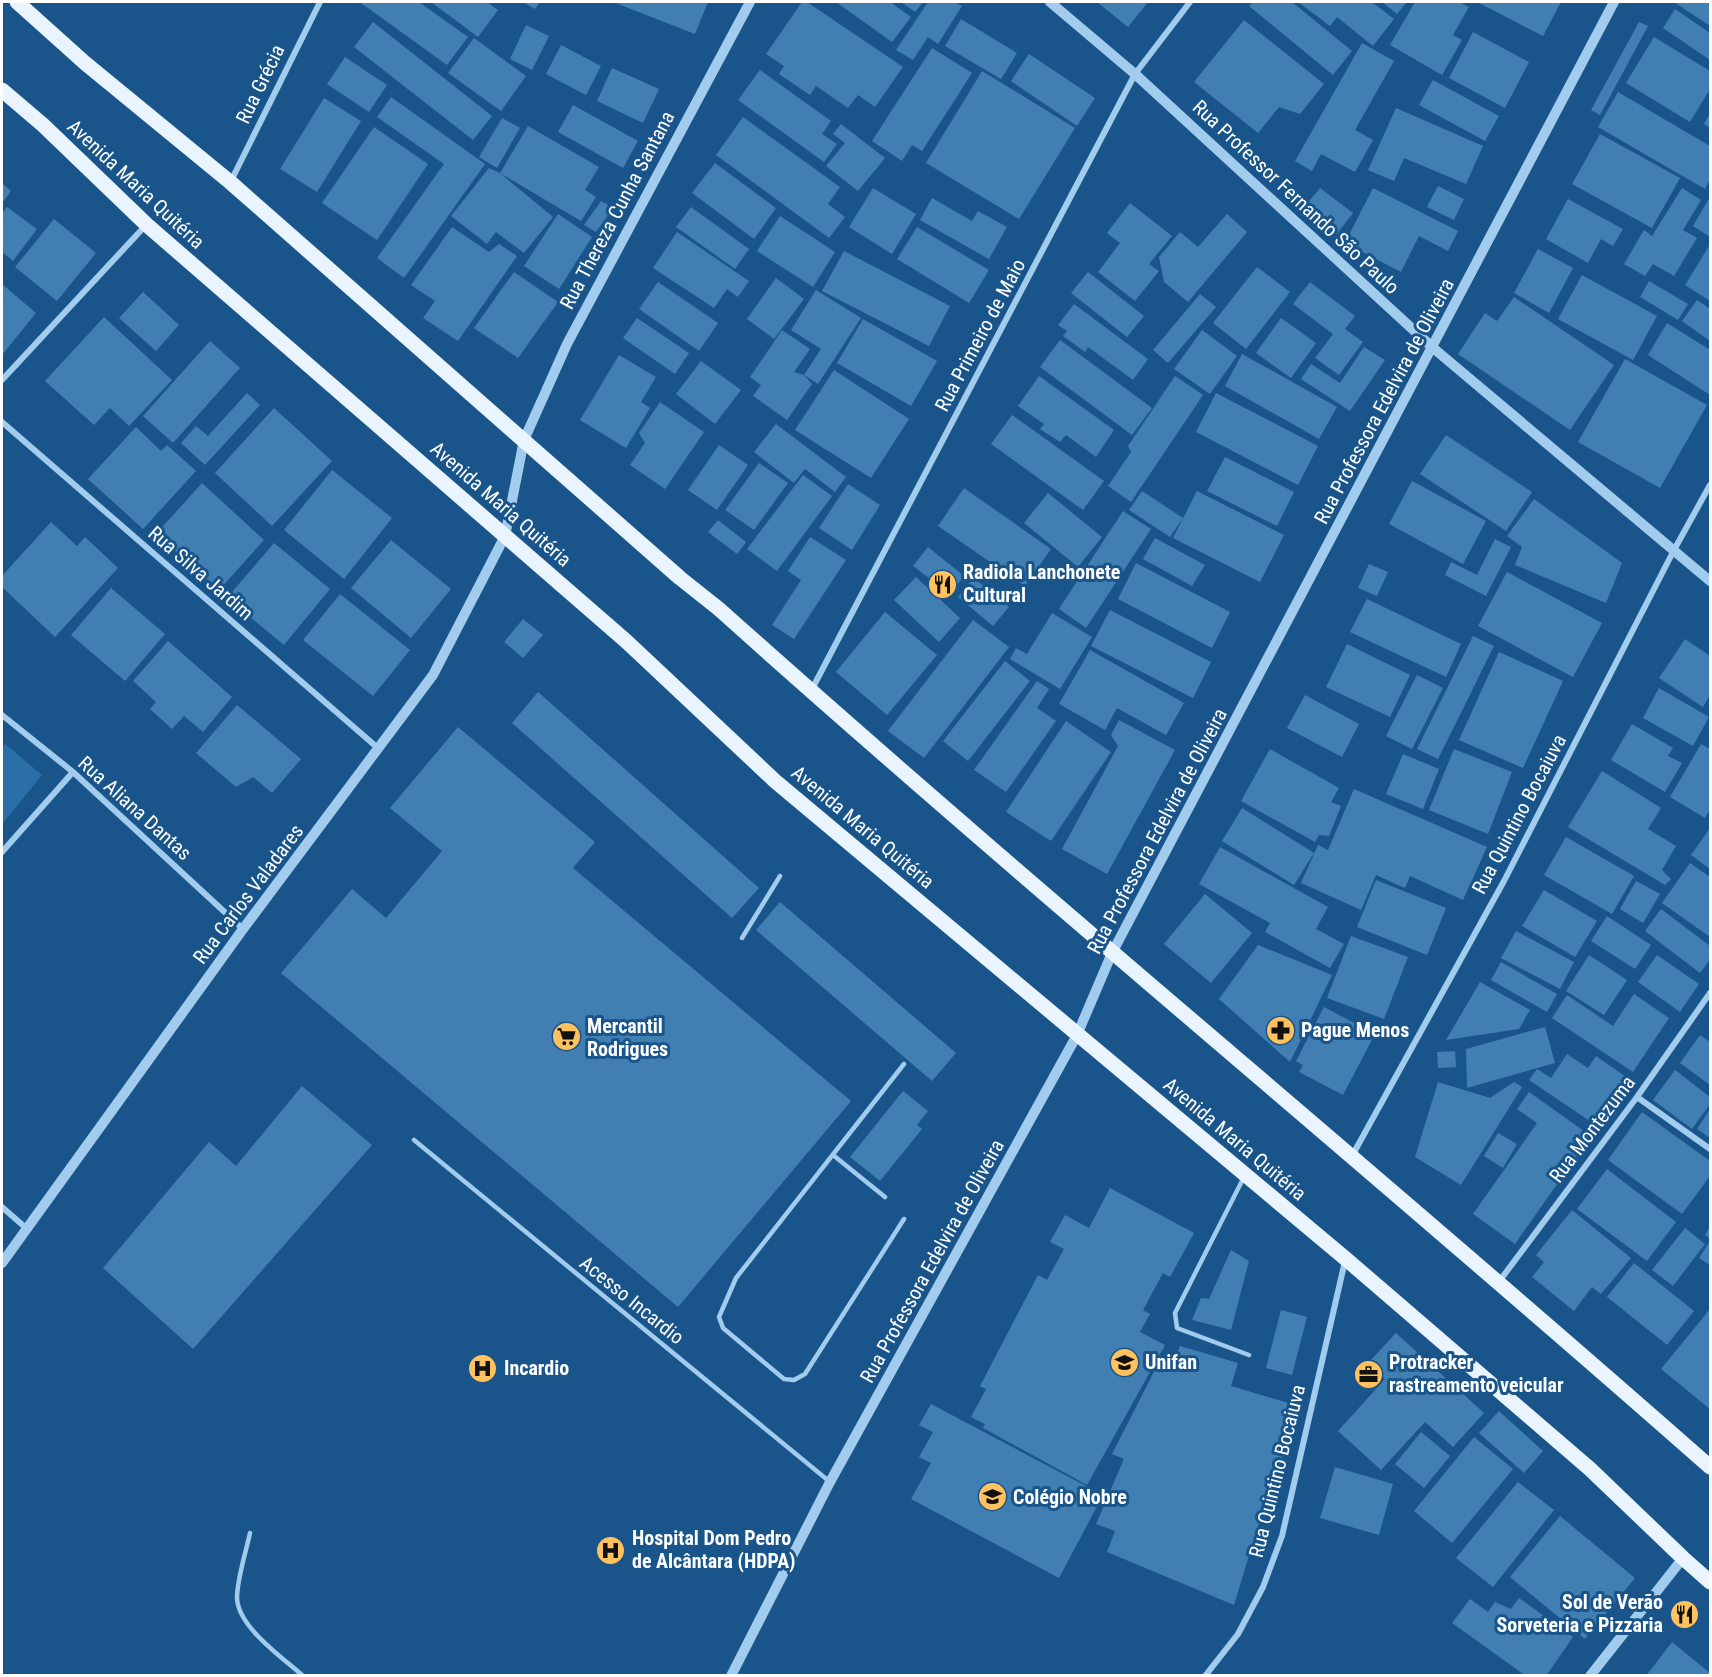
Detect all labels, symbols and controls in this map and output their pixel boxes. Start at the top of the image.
street label: Rua Grécia [231,41,289,127]
street label: Rua Professor Fernando São Paulo [1188,95,1404,299]
street label: Rua Thereza Cunha Santana [555,107,679,313]
street label: Avenida Maria Quitéria [63,114,209,254]
street label: Rua Primeiro de Maio [930,255,1030,415]
street label: Rua Professora Edelvira de Oliveira [1309,274,1459,528]
street label: Avenida Maria Quitéria [426,436,576,572]
street label: Rua Silva Jardim [144,521,258,625]
place label: Radiola Lanchonete Cultural [963,560,1120,607]
restaurant icon: Radiola Lanchonete Cultural [926,568,958,600]
street label: Rua Professora Edelvira de Oliveira [1082,704,1232,958]
street label: Rua Quintino Bocaiuva [1467,730,1571,898]
street label: Rua Aliana Dantas [73,751,197,865]
street label: Avenida Maria Quitéria [787,760,939,894]
street label: Rua Carlos Valadares [188,820,308,968]
place label: Mercantil Rodrigues [587,1014,668,1061]
pharmacy icon: Pague Menos [1264,1014,1296,1046]
place label: Pague Menos [1301,1018,1409,1042]
supermarket icon: Mercantil Rodrigues [550,1021,582,1053]
street label: Rua Montezuma [1544,1071,1640,1187]
street label: Avenida Maria Quitéria [1159,1072,1311,1206]
street label: Rua Professora Edelvira de Oliveira [855,1135,1009,1387]
street label: Acesso Incardio [575,1251,689,1349]
school or university icon: Unifan [1108,1346,1140,1378]
place label: Unifan [1145,1350,1197,1374]
place label: Protracker rastreamento veicular [1389,1350,1564,1397]
hospital icon: Incardio [467,1352,499,1384]
place label: Incardio [504,1356,569,1380]
office icon: Protracker rastreamento veicular [1352,1358,1384,1390]
street label: Rua Quintino Bocaiuva [1244,1382,1310,1560]
school or university icon: Colégio Nobre [976,1481,1008,1513]
place label: Colégio Nobre [1013,1485,1127,1509]
place label: Hospital Dom Pedro de Alcântara (HDPA) [632,1526,796,1573]
hospital icon: Hospital Dom Pedro de Alcântara (HDPA) [595,1534,627,1566]
place label: Sol de Verão Sorveteria e Pizzaria [1496,1590,1663,1637]
restaurant icon: Sol de Verão Sorveteria e Pizzaria [1668,1598,1700,1630]

